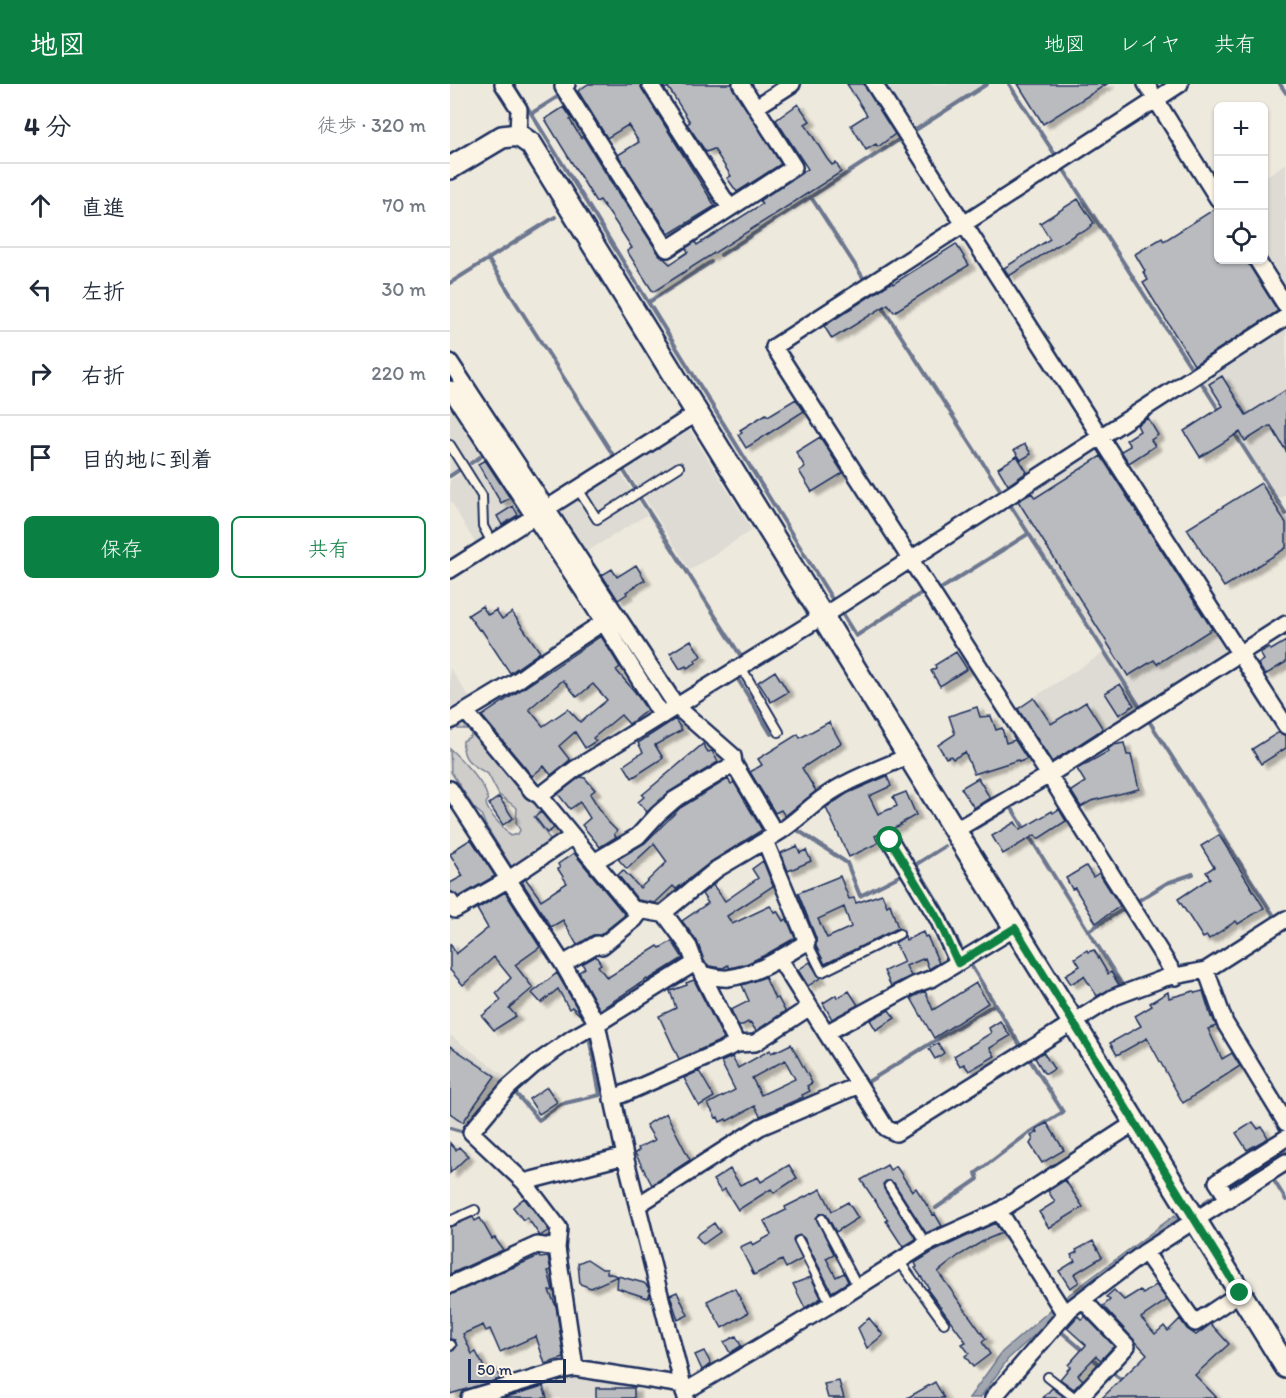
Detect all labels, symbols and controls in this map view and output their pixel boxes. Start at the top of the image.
text: 地図 [30,27,86,61]
text: 地図 [1044,31,1086,56]
text: レイヤ [1119,31,1181,56]
text: 共有 [1214,31,1256,56]
map controls [1214,102,1268,264]
button: + [1214,102,1268,156]
text: 4 分 [24,110,71,142]
text: 徒歩 · 320 m [317,113,426,137]
button: − [1214,156,1268,210]
icon: ahead [24,189,57,222]
text: 70 m [382,193,426,217]
text: 直進 [81,194,125,221]
button: locate [1214,210,1268,264]
icon: left [24,273,57,306]
text: 30 m [381,277,426,301]
text: 左折 [81,278,125,305]
icon: right [24,357,57,390]
text: 220 m [371,361,426,385]
text: 右折 [81,362,125,389]
icon: arrive [24,441,57,474]
text: 目的地に到着 [81,446,213,473]
button: 保存 [24,516,219,578]
button: 共有 [231,516,426,578]
route start [876,826,902,852]
route end [1226,1279,1252,1305]
scale bar [468,1356,566,1384]
text: 50 m [477,1360,512,1379]

